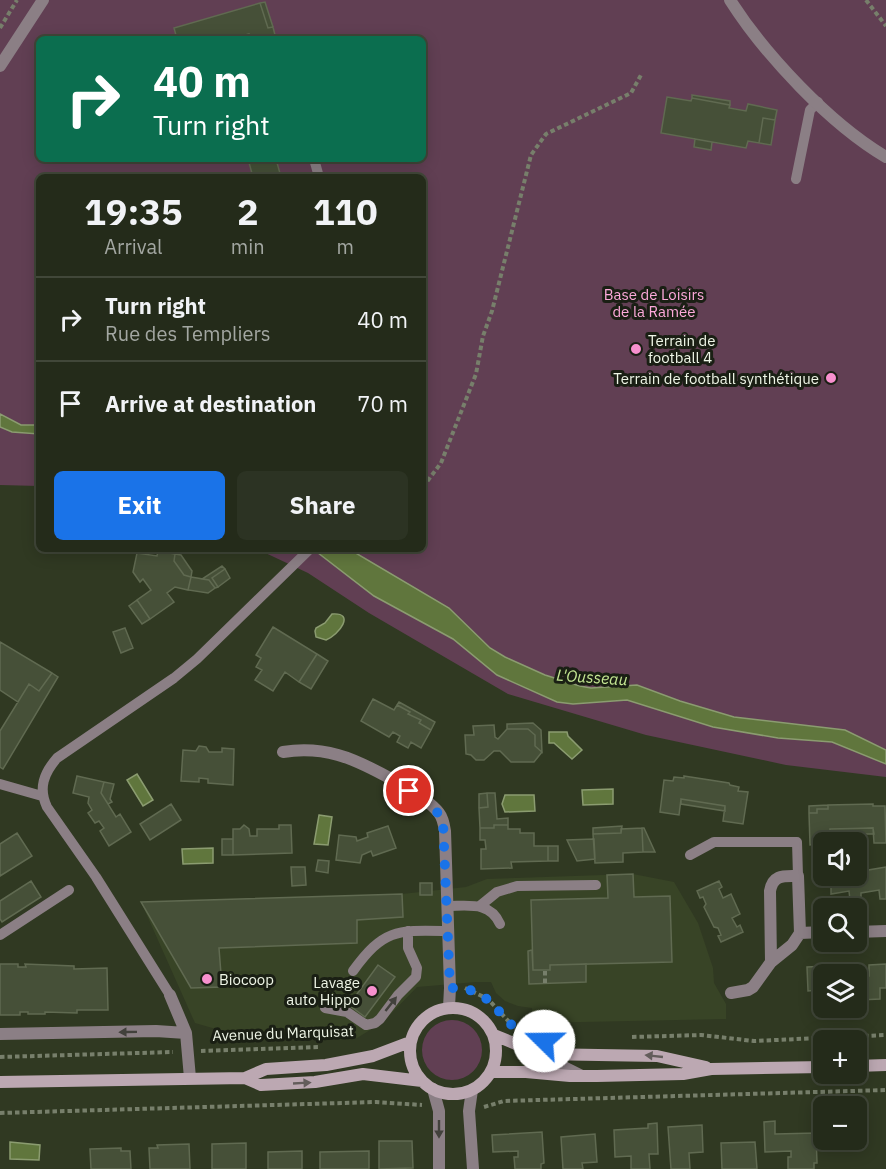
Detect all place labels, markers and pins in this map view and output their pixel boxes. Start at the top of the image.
place label: Terrain de football 4 [648,331,716,367]
marker: Terrain de football 4 [629,342,643,356]
place label: Terrain de football synthétique [613,369,819,388]
marker: Terrain de football synthétique [824,371,838,385]
pin [383,765,434,816]
place label: Biocoop [219,970,274,989]
marker: Biocoop [200,972,214,986]
place label: Lavage auto Hippo [286,973,360,1009]
marker: Lavage auto Hippo [365,984,379,998]

